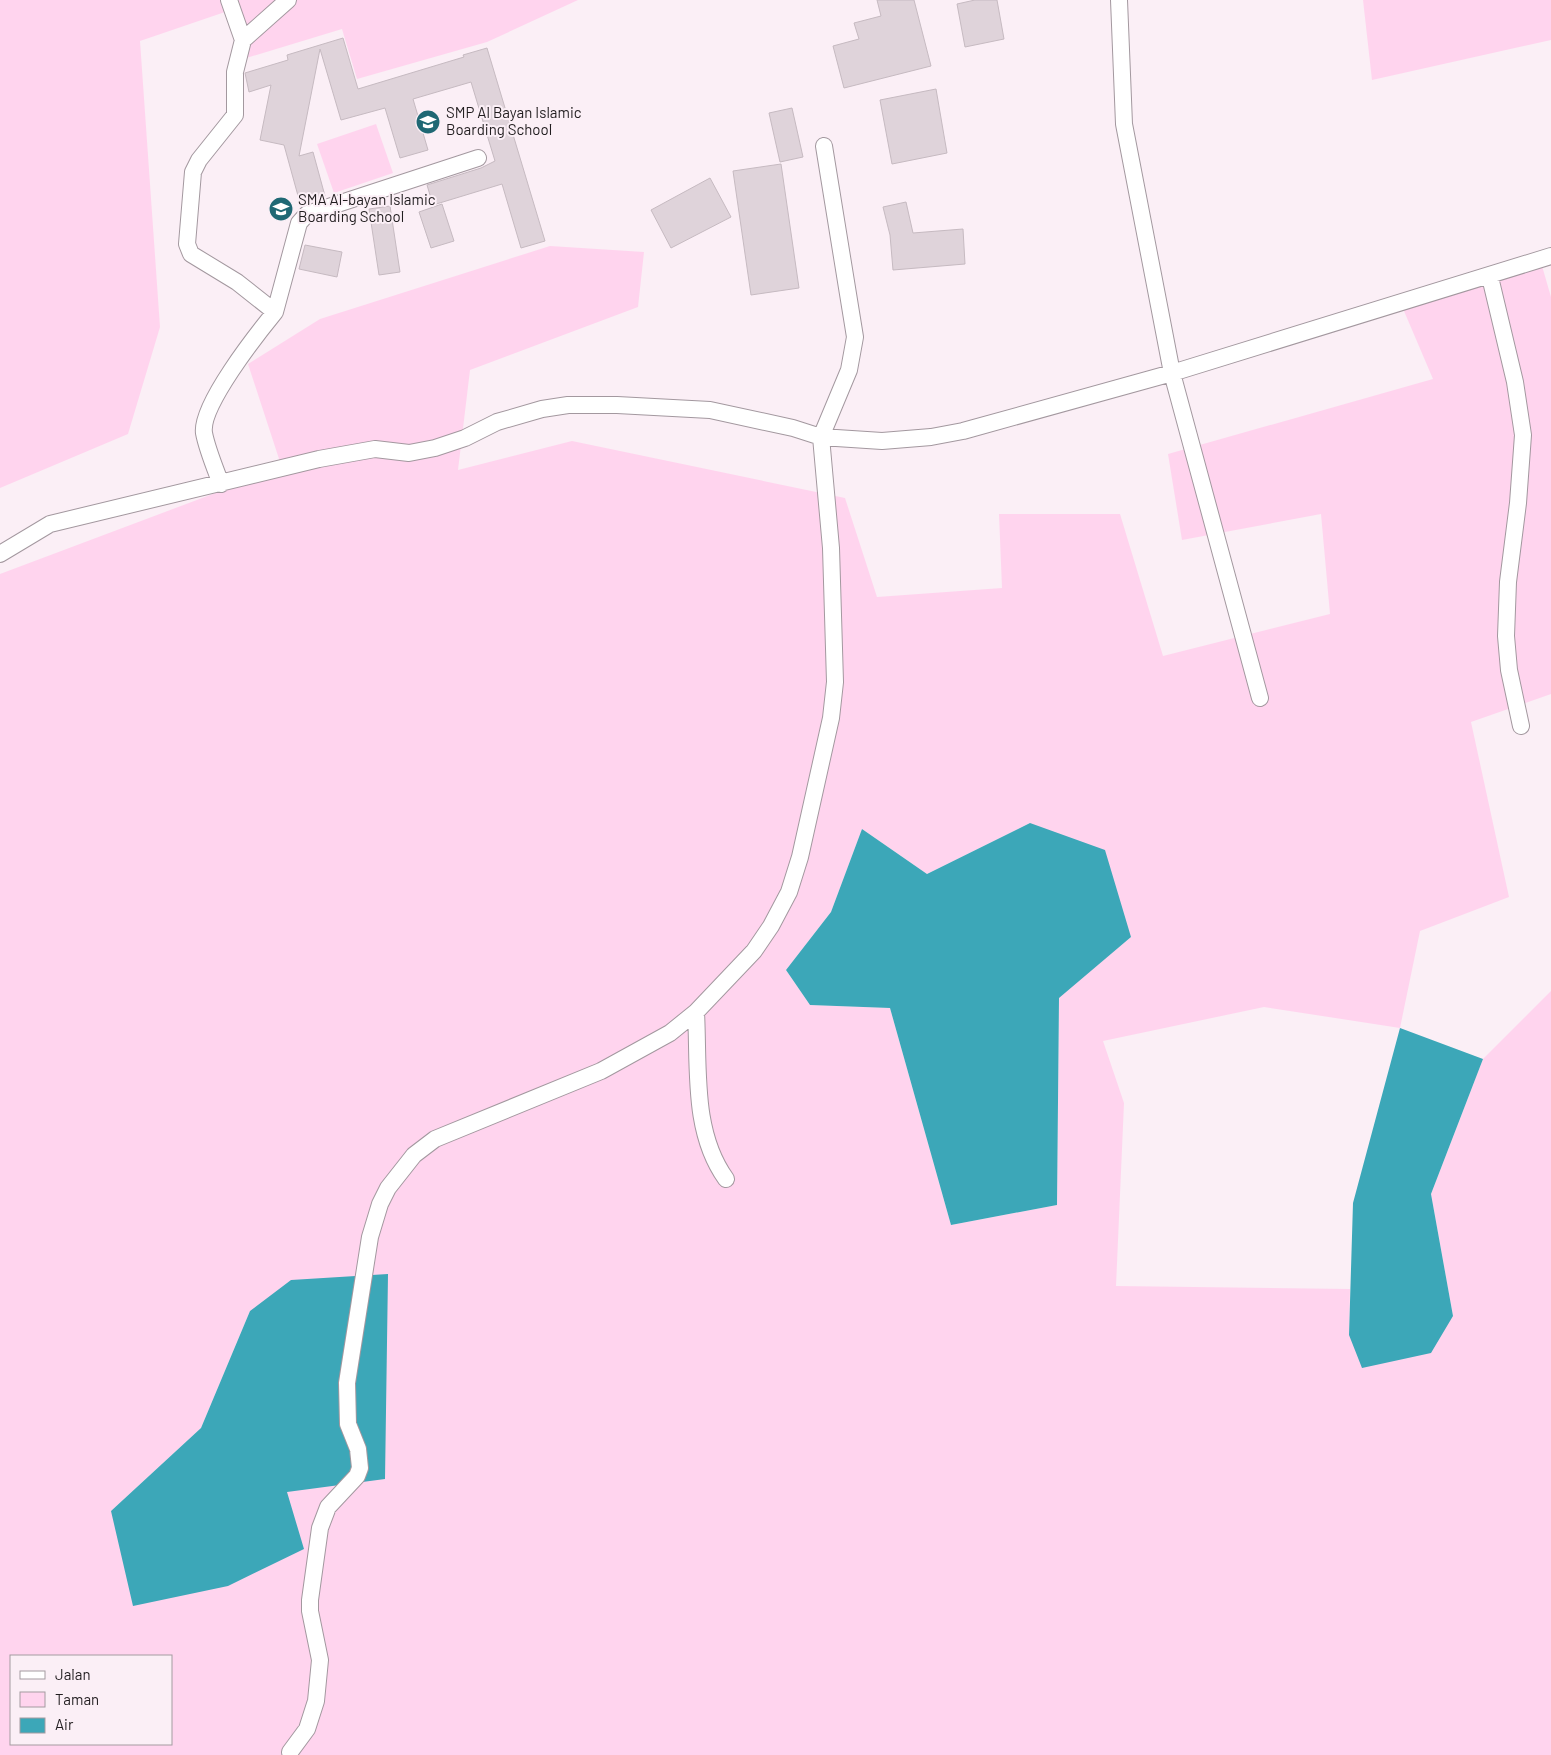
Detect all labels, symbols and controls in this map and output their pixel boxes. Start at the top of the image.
place label: SMP Al Bayan Islamic Boarding School [446,103,582,138]
school or university icon: SMP Al Bayan Islamic Boarding School [415,109,441,135]
place label: SMA Al-bayan Islamic Boarding School [298,190,436,225]
school or university icon: SMA Al-bayan Islamic Boarding School [268,196,294,222]
legend [10,1655,172,1745]
text: Jalan [55,1665,91,1683]
text: Taman [55,1690,99,1708]
text: Air [55,1715,74,1733]

